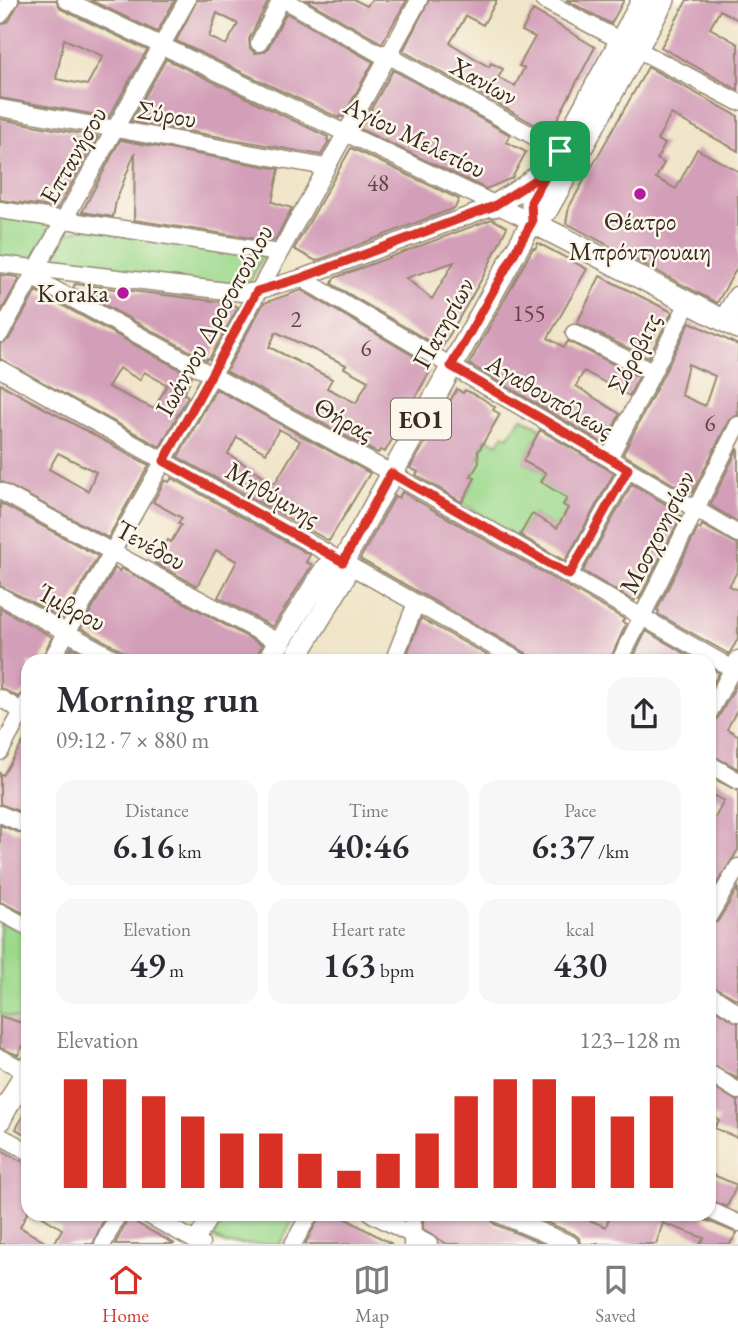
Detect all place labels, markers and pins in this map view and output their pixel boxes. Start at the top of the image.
pin [530,121,590,181]
marker: Θέατρο Μπρόντγουαιη [632,186,648,202]
place label: Θέατρο Μπρόντγουαιη [569,204,711,268]
place label: Koraka [37,276,110,310]
marker: Koraka [115,285,131,301]

